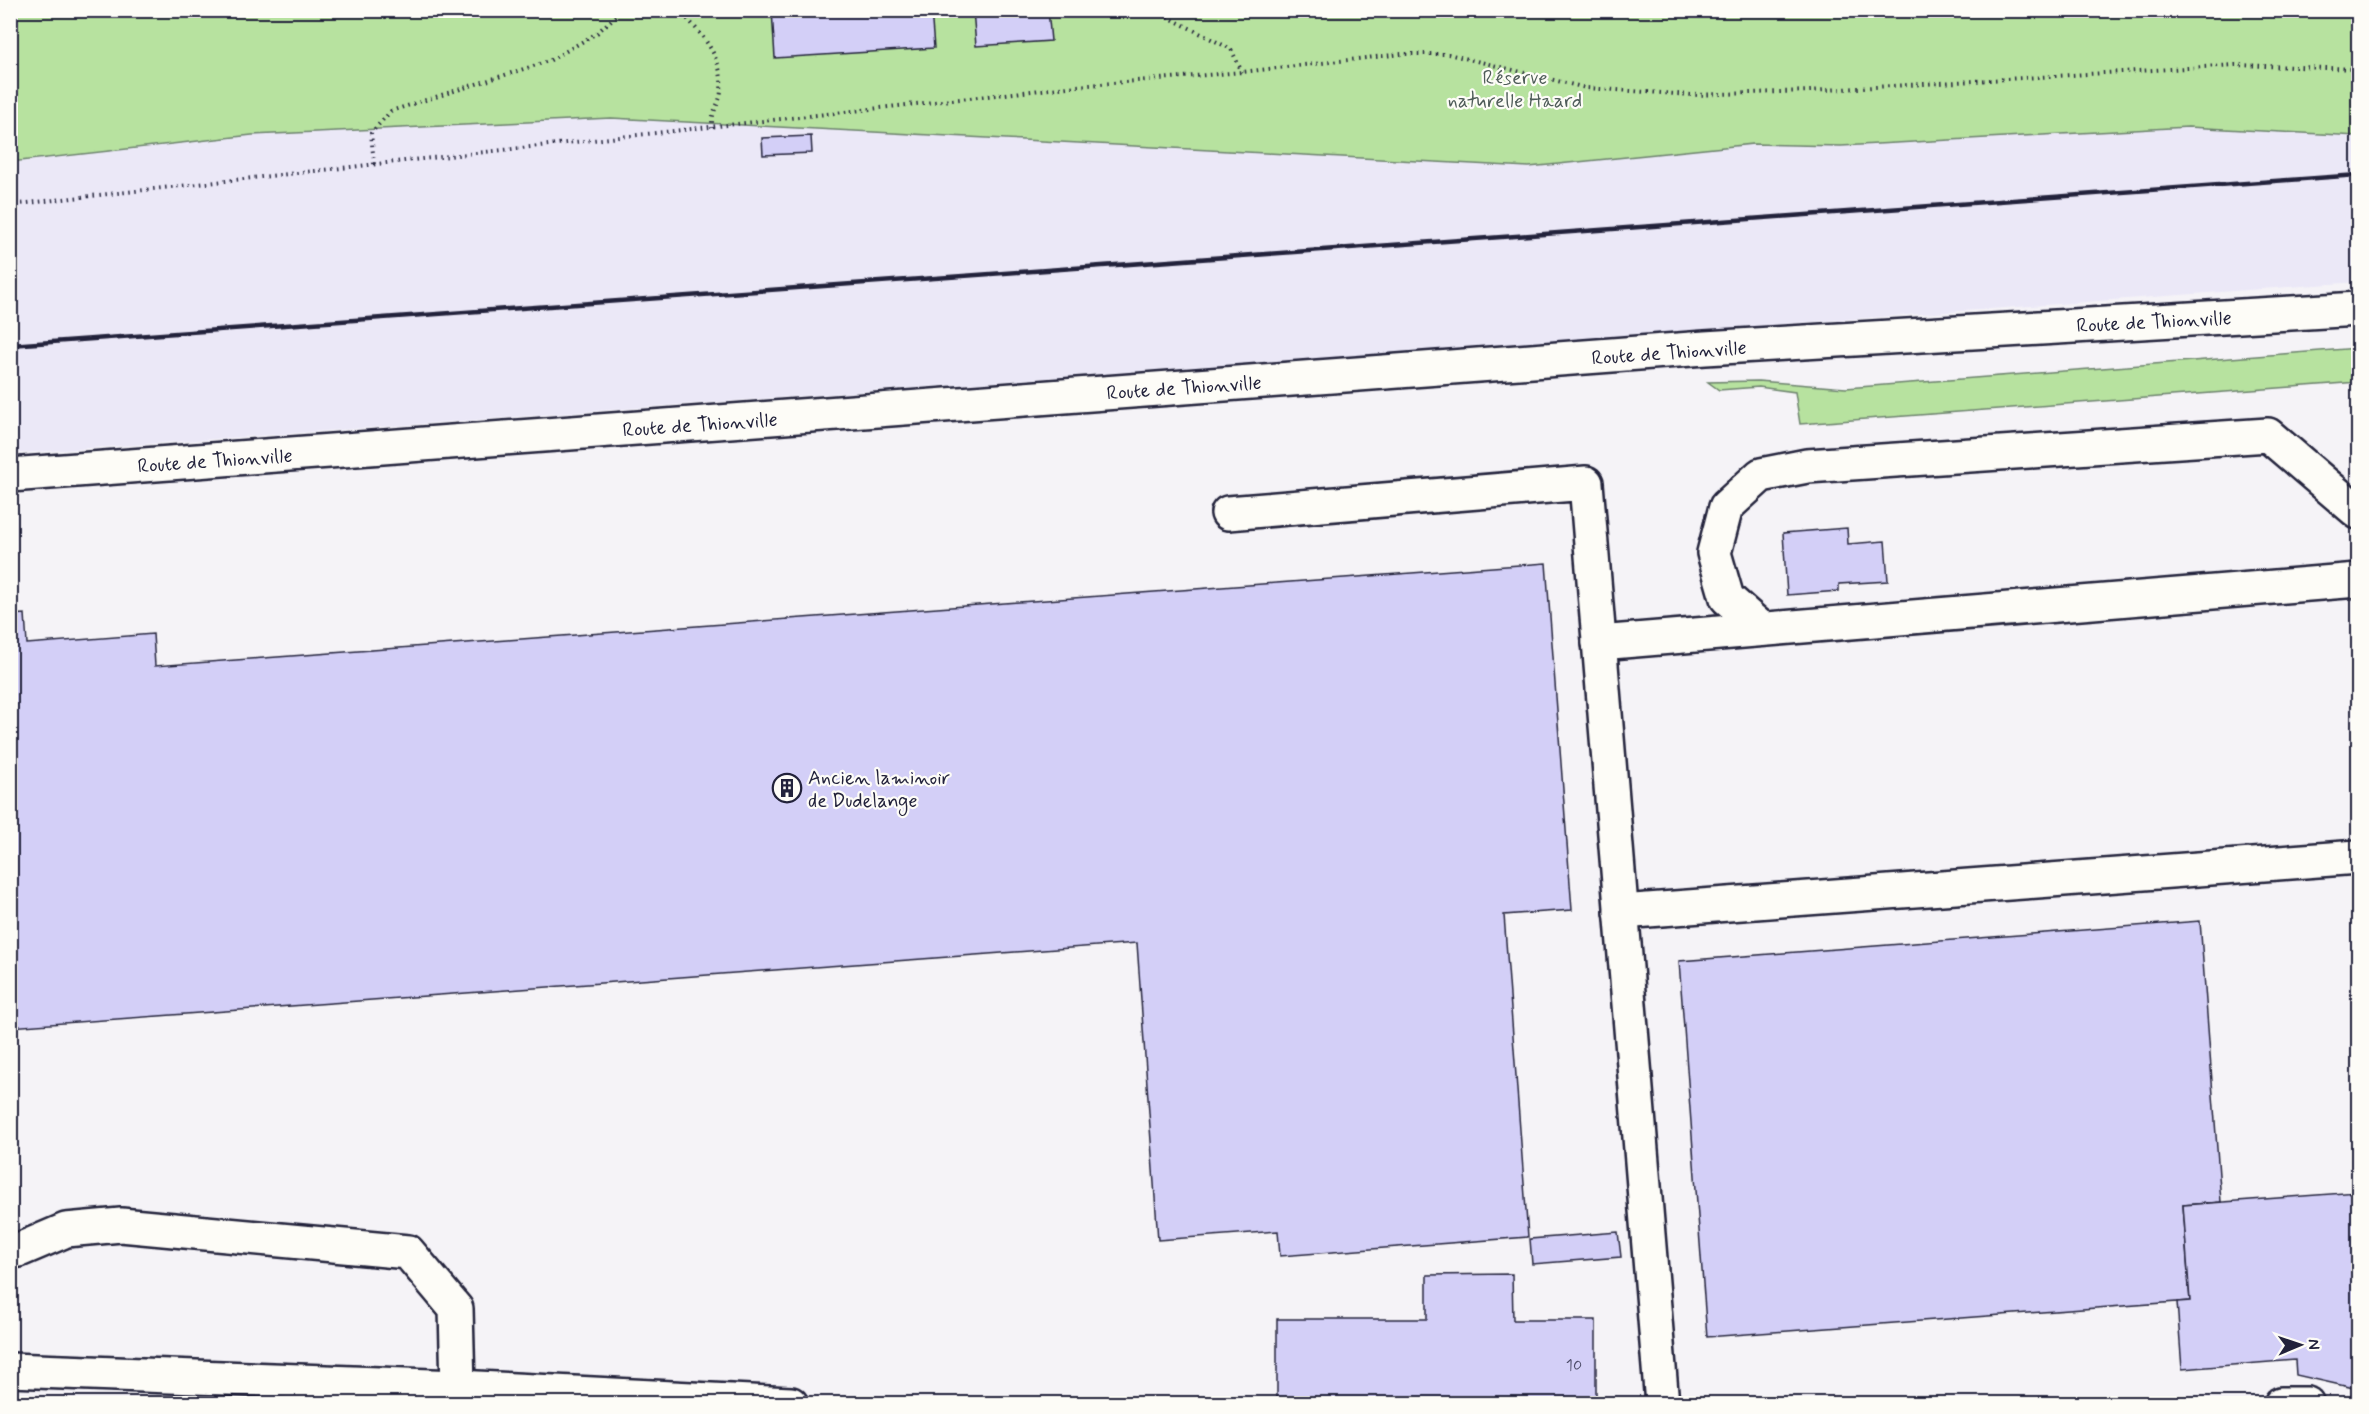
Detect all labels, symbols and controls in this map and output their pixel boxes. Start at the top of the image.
park label: Réserve naturelle Haard [1448,65,1582,115]
street label: Route de Thionville [2076,305,2232,340]
street label: Route de Thionville [1591,335,1748,372]
street label: Route de Thionville [1106,370,1263,407]
street label: Route de Thionville [622,407,779,444]
street label: Route de Thionville [137,443,294,480]
place label: Ancien laminoir de Dudelange [808,765,950,816]
building icon: Ancien laminoir de Dudelange [771,772,803,804]
north arrow [2270,1315,2330,1375]
text: N [2303,1339,2324,1350]
house number: 10 [1566,1355,1582,1376]

